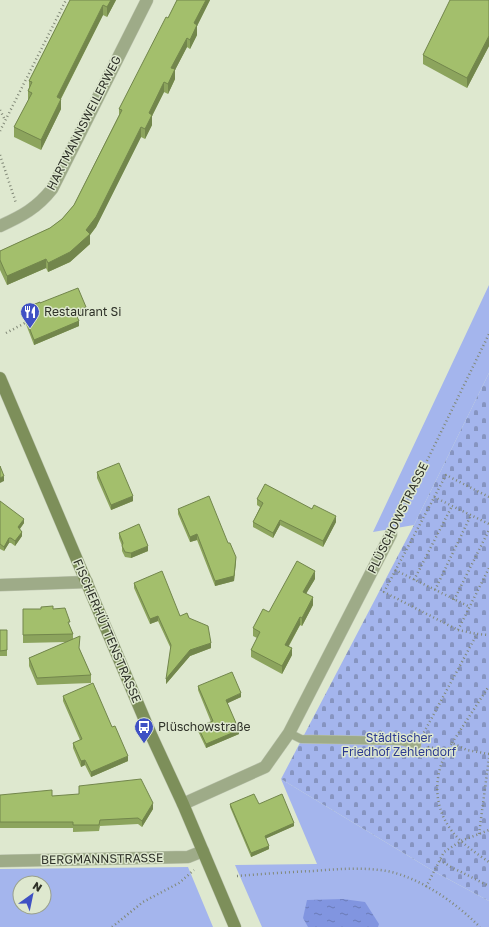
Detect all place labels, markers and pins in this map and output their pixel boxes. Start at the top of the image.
restaurant icon: Restaurant Si [19,301,41,329]
place label: Restaurant Si [44,304,122,319]
bus stop icon: Plüschowstraße [133,716,155,744]
place label: Plüschowstraße [158,719,251,734]

